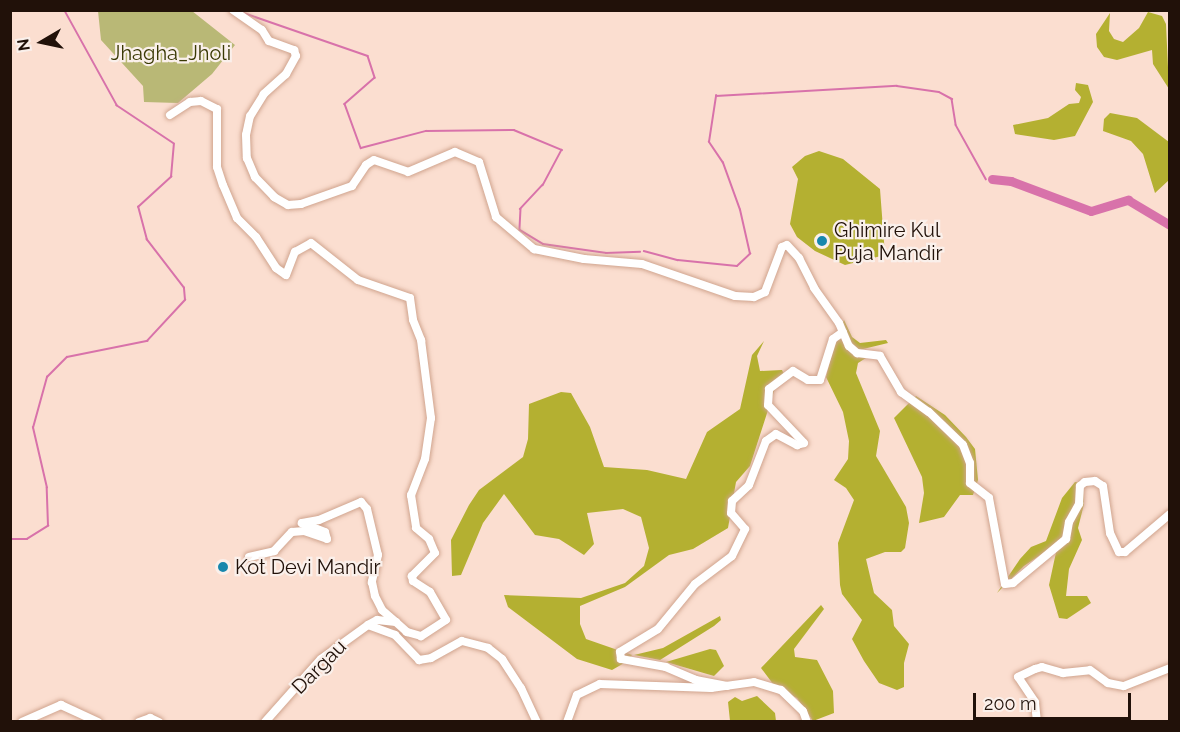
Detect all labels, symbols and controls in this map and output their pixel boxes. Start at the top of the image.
north arrow [12,12,72,72]
text: N [13,37,34,52]
park label: Jhagha_Jholi [111,41,231,65]
place label: Ghimire Kul Puja Mandir [834,218,943,265]
marker: Ghimire Kul Puja Mandir [815,234,829,248]
place label: Kot Devi Mandir [235,555,380,579]
marker: Kot Devi Mandir [216,560,230,574]
street label: Dargau [287,635,351,699]
scale bar [976,681,1134,719]
text: 200 m [984,693,1037,714]

